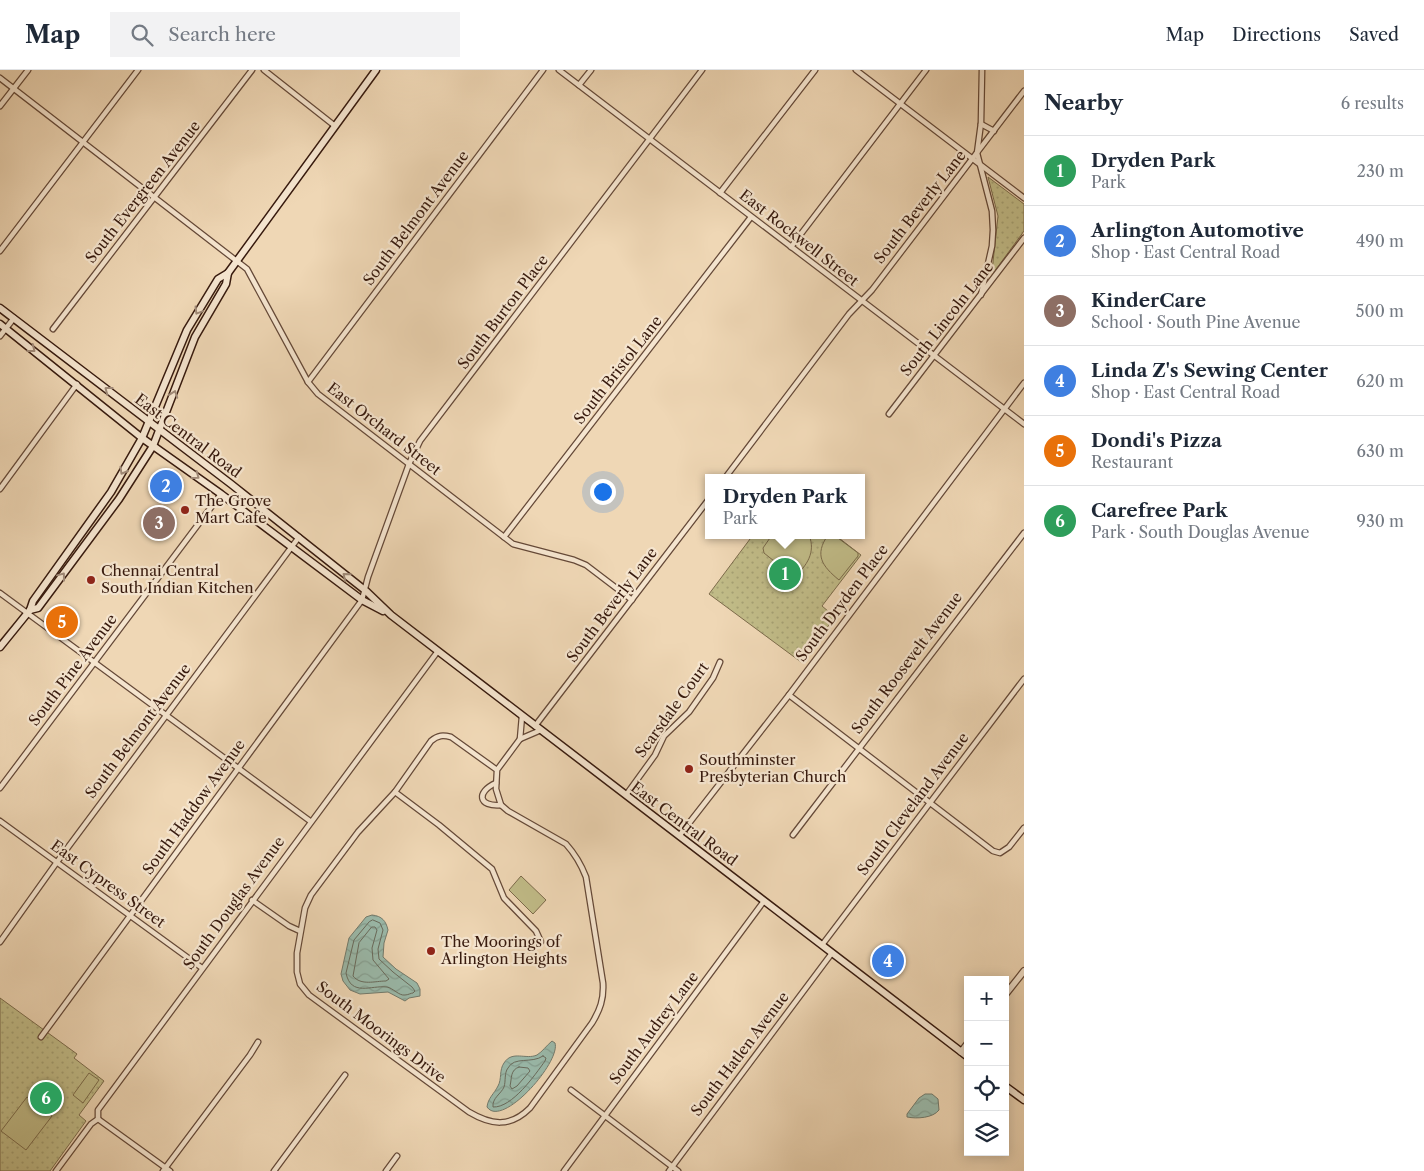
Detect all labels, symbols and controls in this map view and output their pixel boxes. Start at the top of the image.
search box [110,12,460,57]
text: Map [25,20,80,49]
icon: search [128,21,156,49]
text: Search here [168,23,276,46]
text: Map [1165,24,1204,46]
text: Directions [1232,24,1321,46]
text: Saved [1349,24,1399,46]
text: Nearby [1044,90,1123,115]
text: 6 results [1341,93,1404,113]
street label: South Evergreen Avenue [81,117,204,267]
street label: South Belmont Avenue [359,146,473,289]
street label: South Beverly Lane [869,146,970,267]
text: Dryden Park [1091,149,1215,172]
text: 1 [1056,161,1064,181]
text: 230 m [1357,161,1404,181]
text: Park [1091,172,1126,192]
street label: East Rockwell Street [736,185,863,290]
text: Arlington Automotive [1091,219,1304,242]
text: 2 [1055,231,1065,251]
text: 490 m [1356,231,1404,251]
text: Shop · East Central Road [1091,242,1280,262]
street label: South Burton Place [453,251,552,373]
street label: South Lincoln Lane [896,258,997,380]
text: KinderCare [1091,289,1206,312]
text: 3 [1055,301,1065,321]
text: 500 m [1356,301,1404,321]
one-way arrow [195,305,204,314]
street label: South Bristol Lane [569,312,666,428]
text: School · South Pine Avenue [1091,312,1300,332]
one-way arrow [26,343,36,352]
text: Linda Z's Sewing Center [1091,359,1328,382]
text: 4 [1055,371,1065,391]
text: 620 m [1356,371,1404,391]
street label: East Orchard Street [323,378,446,479]
text: Shop · East Central Road [1091,382,1280,402]
one-way arrow [104,387,114,396]
street label: East Central Road [131,389,245,482]
one-way arrow [168,390,178,398]
text: Dondi's Pizza [1091,429,1222,452]
text: 5 [1056,441,1064,461]
text: 630 m [1357,441,1404,461]
text: Restaurant [1091,452,1173,472]
one-way arrow [120,465,130,474]
pin: 2 [150,467,182,505]
one-way arrow [190,470,200,479]
popup [705,474,865,539]
your location [590,479,616,505]
text: Dryden Park [723,485,847,508]
place label: The Grove Mart Cafe [195,491,271,527]
text: Carefree Park [1091,499,1228,522]
pin: 3 [143,504,175,542]
marker: The Grove Mart Cafe [179,504,191,516]
text: Park [723,508,758,528]
text: 6 [1055,511,1065,531]
text: 930 m [1357,511,1404,531]
text: Park · South Douglas Avenue [1091,522,1309,542]
street label: South Dryden Place [791,540,892,665]
street label: South Beverly Lane [562,544,661,666]
pin: 1 [769,555,801,593]
place label: Chennai Central South Indian Kitchen [101,561,254,597]
one-way arrow [56,572,65,582]
one-way arrow [343,572,352,581]
marker: Chennai Central South Indian Kitchen [85,574,97,586]
street label: South Roosevelt Avenue [847,588,966,737]
pin: 5 [46,603,78,641]
street label: South Pine Avenue [24,610,121,729]
street label: Scarsdale Court [631,658,713,761]
street label: South Belmont Avenue [81,659,195,802]
street label: South Cleveland Avenue [853,729,973,879]
street label: South Haddow Avenue [138,735,249,878]
place label: Southminster Presbyterian Church [699,750,847,786]
marker: Southminster Presbyterian Church [683,763,695,775]
street label: East Central Road [627,777,741,870]
street label: South Douglas Avenue [179,832,288,973]
street label: East Cypress Street [47,836,170,932]
place label: The Moorings of Arlington Heights [440,932,567,968]
pin: 4 [872,942,904,980]
marker: The Moorings of Arlington Heights [425,945,437,957]
street label: South Audrey Lane [605,968,702,1088]
map controls [964,976,1009,1156]
button: + [964,976,1009,1021]
street label: South Moorings Drive [313,977,450,1086]
street label: South Hatlen Avenue [687,988,793,1120]
button: − [964,1021,1009,1066]
button: locate [964,1066,1009,1111]
pin: 6 [30,1079,62,1117]
button: layers [964,1111,1009,1156]

